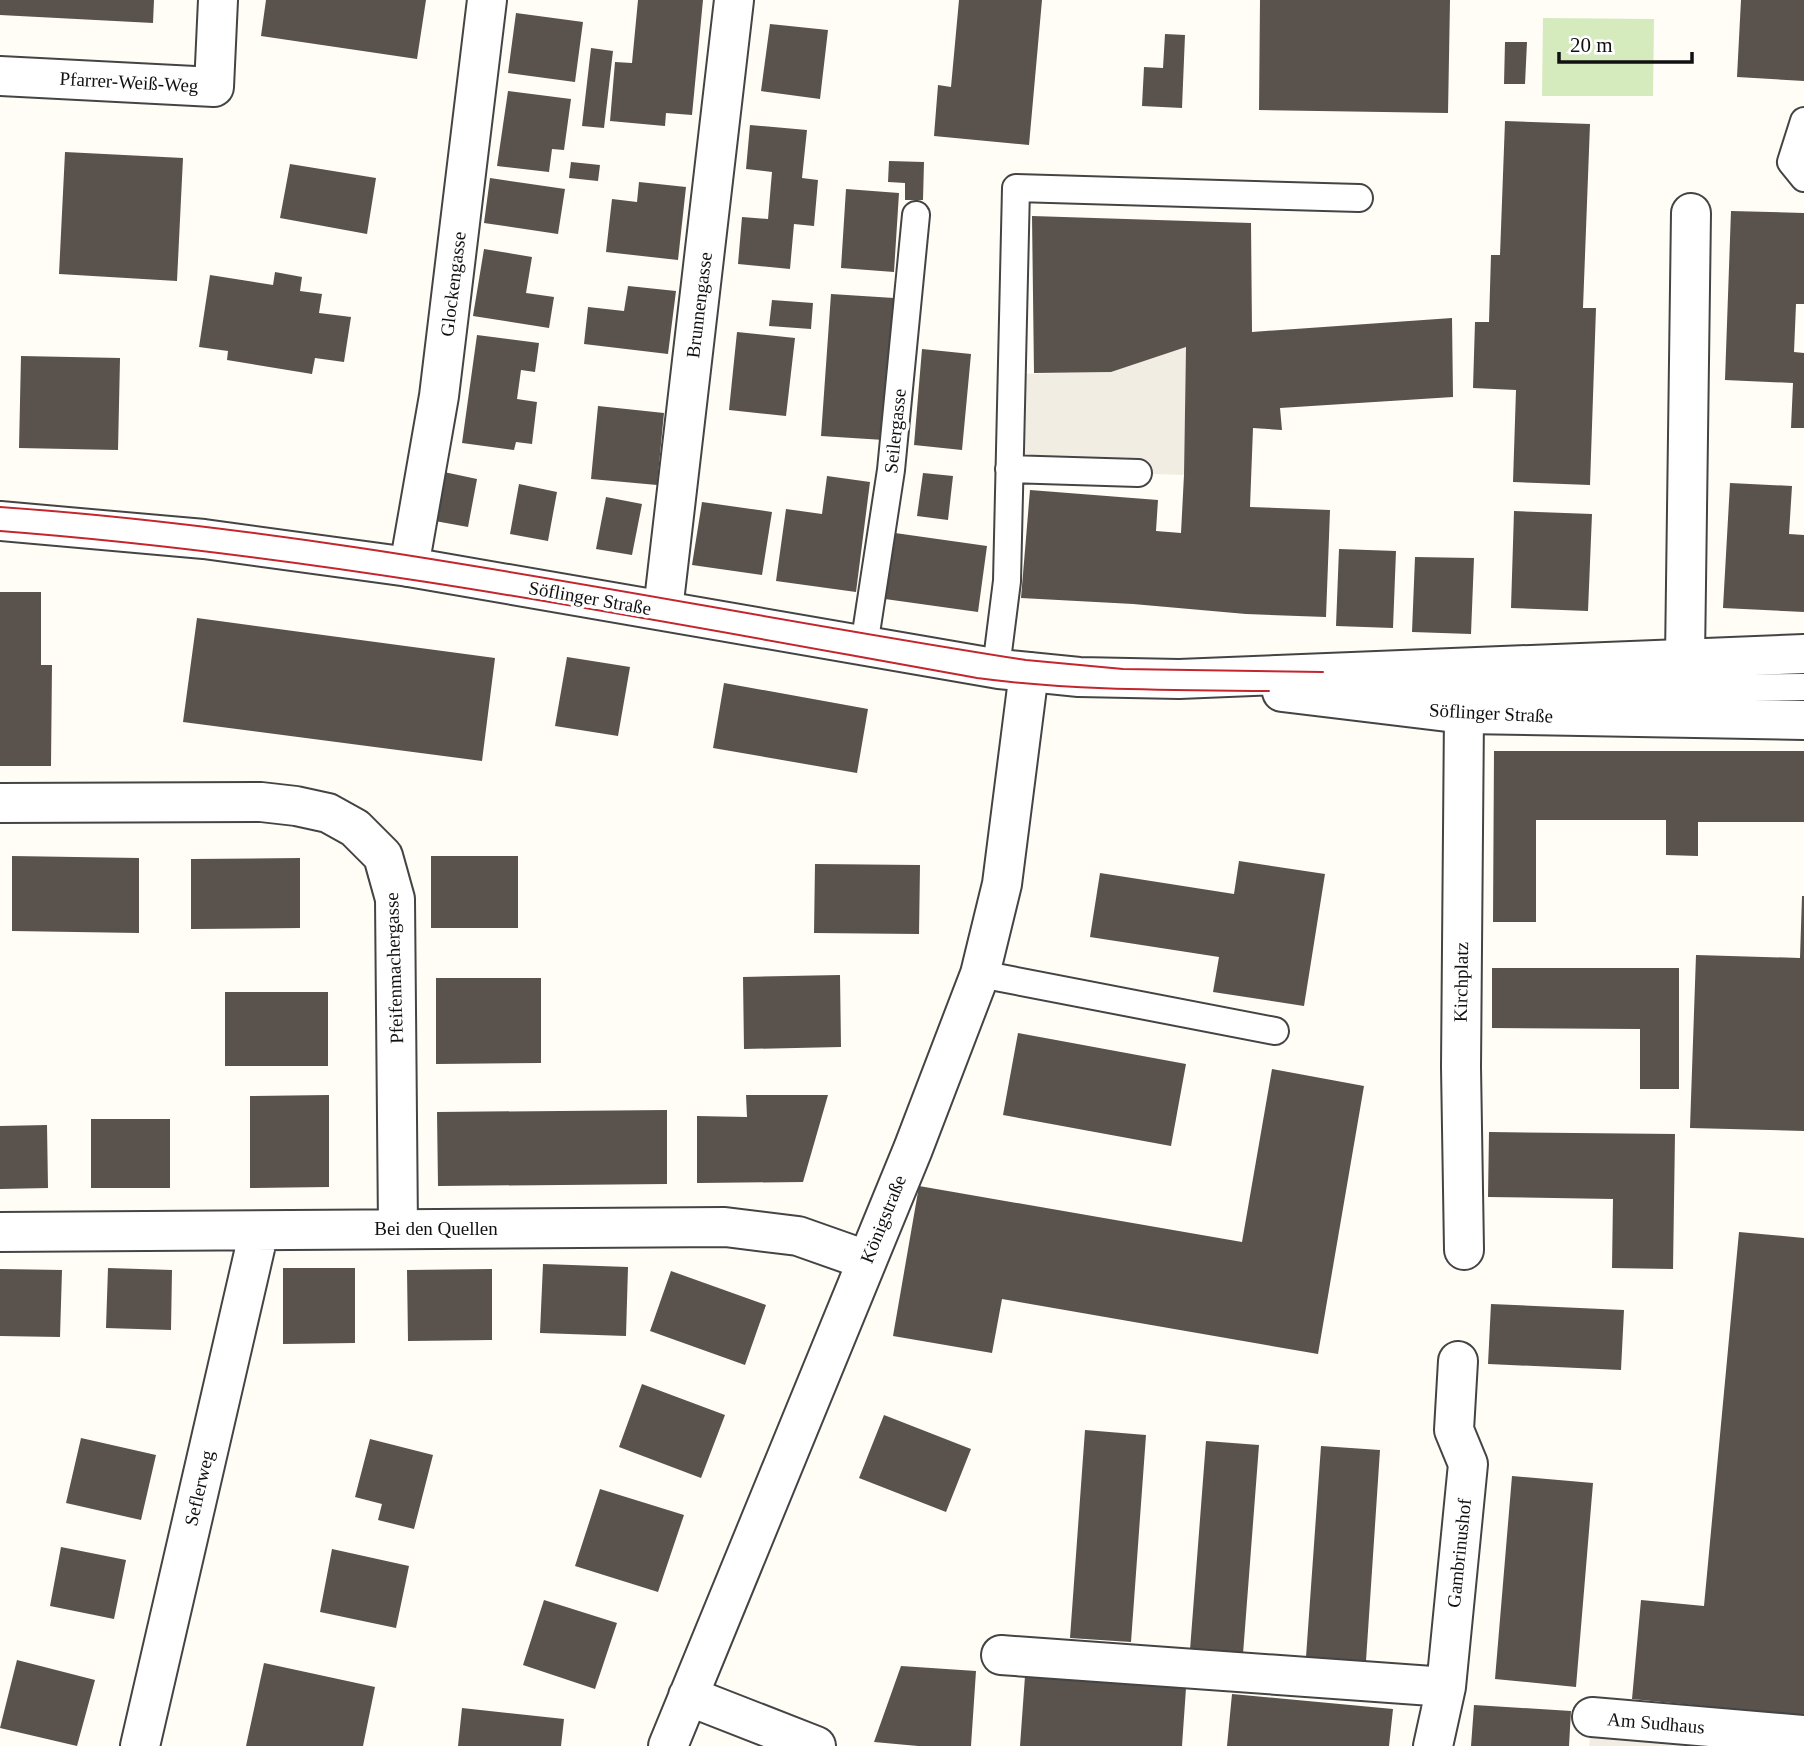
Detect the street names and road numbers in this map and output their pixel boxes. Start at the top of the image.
street label: Pfarrer-Weiß-Weg [59,68,199,96]
street label: Glockengasse [436,230,470,338]
street label: Brunnengasse [682,251,716,359]
street label: Seilergasse [880,388,910,474]
street label: Söflinger Straße [527,577,653,619]
street label: Söflinger Straße [1429,699,1553,727]
street label: Pfeifenmachergasse [381,892,407,1044]
street label: Kirchplatz [1450,942,1472,1022]
street label: Königstraße [856,1172,910,1266]
street label: Bei den Quellen [374,1218,498,1239]
street label: Seflerweg [180,1448,218,1528]
street label: Gambrinushof [1443,1497,1475,1609]
street label: Am Sudhaus [1606,1708,1706,1738]

